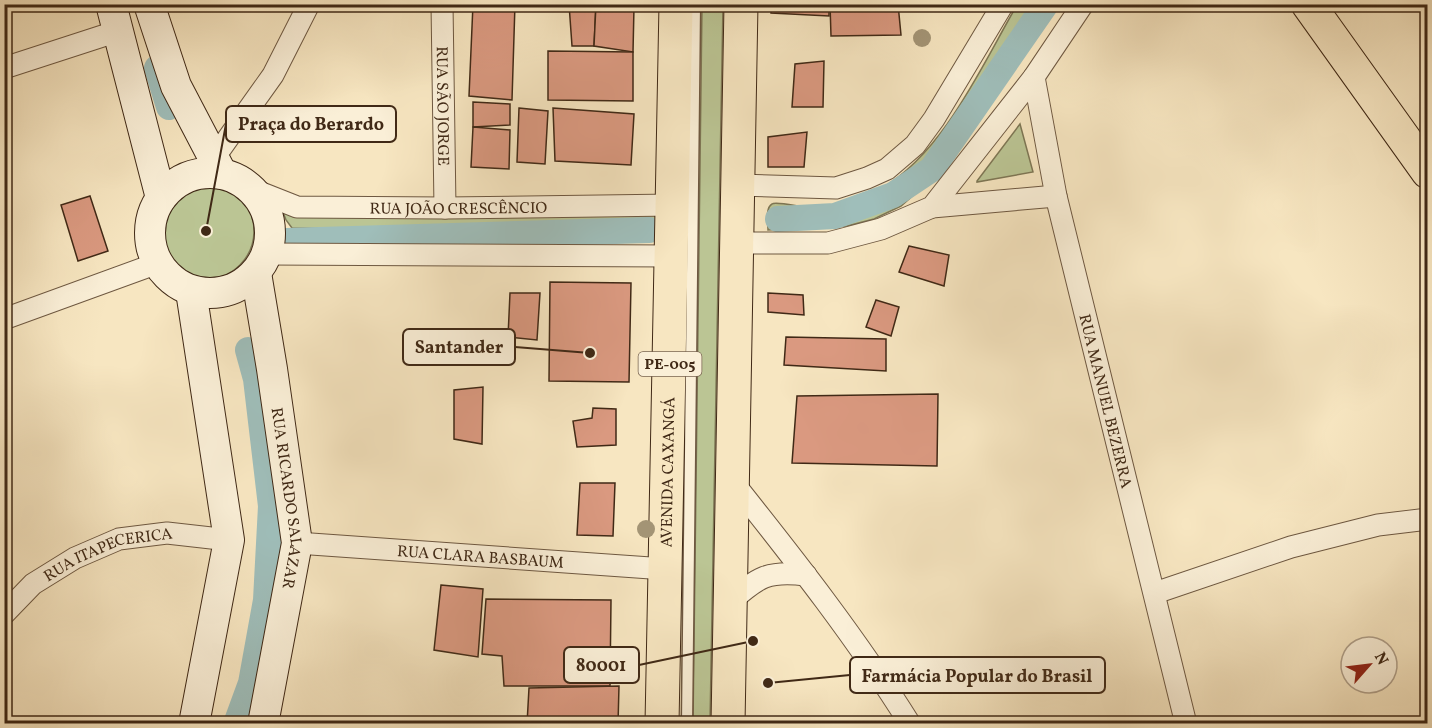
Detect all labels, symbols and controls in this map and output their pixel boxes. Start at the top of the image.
street label: RUA SÃO JORGE [430,46,453,166]
callout: Praça do Berardo [226,106,396,142]
text: Praça do Berardo [238,113,384,138]
street label: RUA JOÃO CRESCÊNCIO [369,197,548,221]
street label: RUA MANUEL BEZERRA [1072,312,1137,491]
callout: Santander [403,329,515,365]
text: Santander [415,336,504,361]
road number: PE-005 [638,352,702,376]
street label: AVENIDA CAXANGÁ [656,397,681,548]
street label: RUA RICARDO SALAZAR [265,406,306,591]
street label: RUA ITAPECERICA [40,523,174,588]
street label: RUA CLARA BASBAUM [396,541,565,575]
north arrow [1339,635,1399,695]
callout: 80001 [564,647,639,683]
text: N [1368,649,1393,670]
text: 80001 [576,654,626,679]
callout: Farmácia Popular do Brasil [850,657,1105,693]
text: Farmácia Popular do Brasil [862,665,1093,690]

